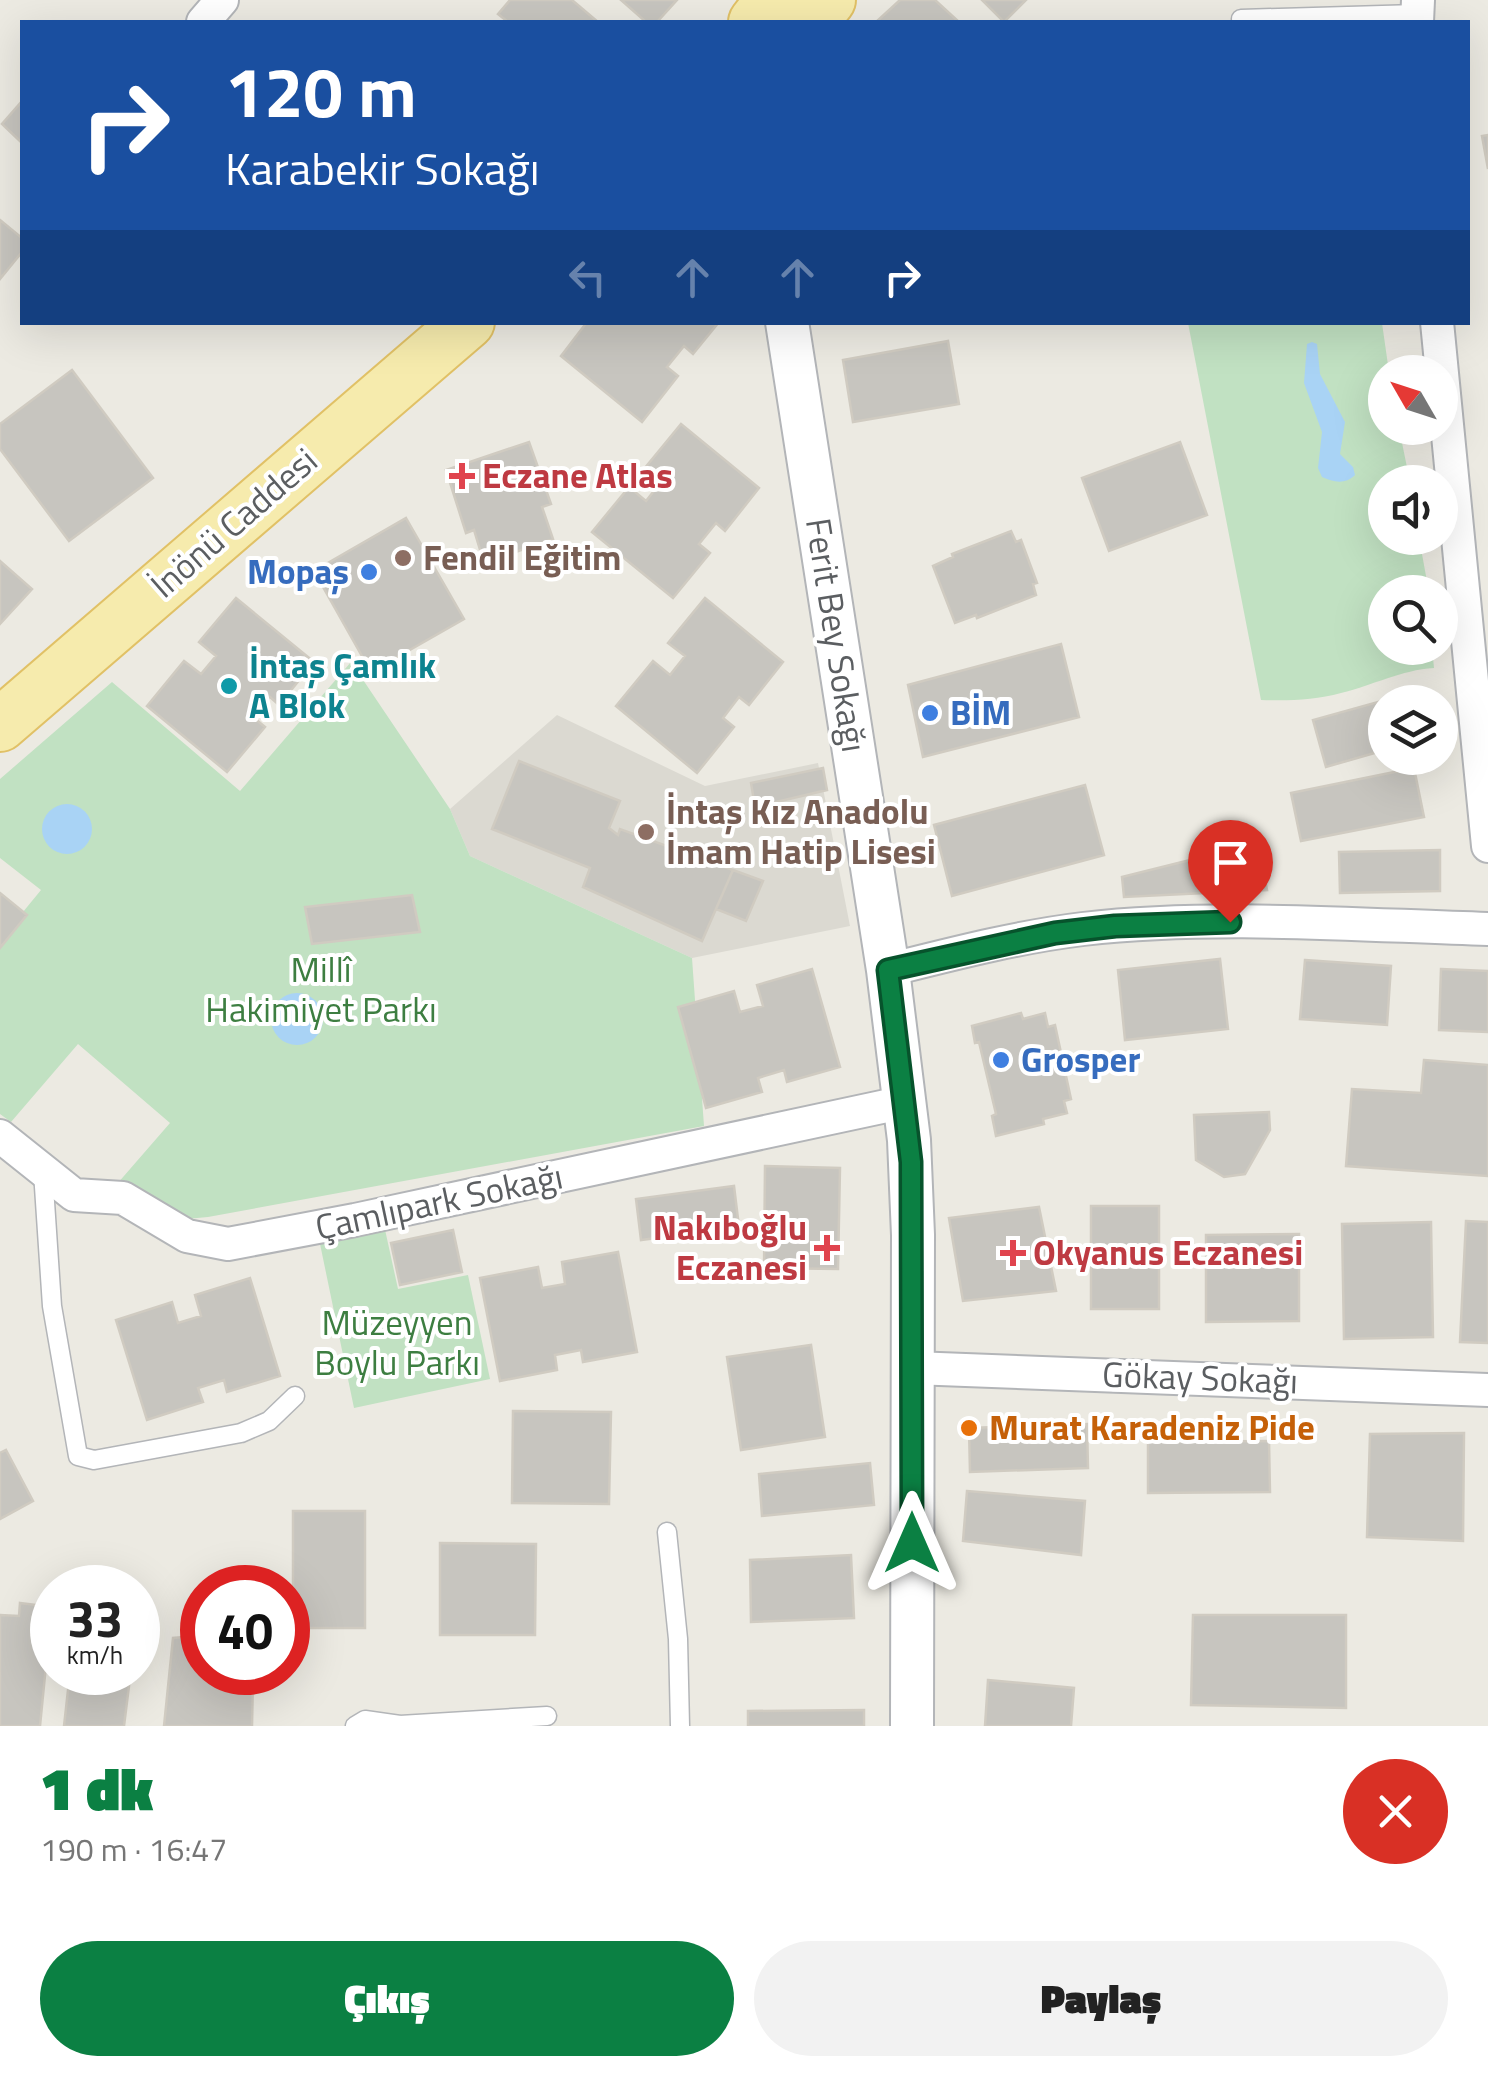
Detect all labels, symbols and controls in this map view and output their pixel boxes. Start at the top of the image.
text: 120 m [225,38,417,144]
icon: right [60,60,190,190]
text: Karabekir Sokağı [225,134,540,202]
icon: left [560,250,615,305]
icon: ahead [665,250,720,305]
icon: ahead [770,250,825,305]
icon: right [875,250,930,305]
north arrow [1368,355,1458,445]
map controls [1368,355,1458,775]
street label: İnönü Caddesi [138,434,329,610]
place label: Eczane Atlas [482,448,673,502]
marker: Eczane Atlas [451,465,473,487]
button: sound [1368,465,1458,555]
street label: Ferit Bey Sokağı [792,514,882,756]
place label: Fendil Eğitim [423,530,621,584]
place label: Mopaş [247,544,349,598]
marker: Fendil Eğitim [392,547,414,569]
marker: Mopaş [358,561,380,583]
button: search [1368,575,1458,665]
place label: İntaş Çamlık A Blok [249,638,436,732]
marker: İntaş Çamlık A Blok [218,675,240,697]
place label: BİM [950,685,1011,739]
button: layers [1368,685,1458,775]
marker: BİM [919,702,941,724]
place label: İntaş Kız Anadolu İmam Hatip Lisesi [666,784,936,878]
pin [1188,820,1273,923]
marker: İntaş Kız Anadolu İmam Hatip Lisesi [635,821,657,843]
icon: arrive [1203,835,1258,890]
park label: Millî Hakimiyet Parkı [205,942,437,1036]
place label: Grosper [1021,1032,1140,1086]
marker: Grosper [990,1049,1012,1071]
street label: Çamlıpark Sokağı [310,1148,567,1254]
place label: Nakıboğlu Eczanesi [653,1200,807,1294]
place label: Okyanus Eczanesi [1033,1225,1303,1279]
marker: Nakıboğlu Eczanesi [816,1237,838,1259]
marker: Okyanus Eczanesi [1002,1242,1024,1264]
park label: Müzeyyen Boylu Parkı [314,1295,480,1389]
street label: Gökay Sokağı [1101,1347,1299,1407]
place label: Murat Karadeniz Pide [989,1400,1315,1454]
marker: Murat Karadeniz Pide [958,1417,980,1439]
position arrow [860,1491,964,1595]
speed limit sign: 40 [180,1565,310,1695]
text: 33 [67,1580,123,1656]
text: km/h [67,1636,123,1674]
text: 1 dk [40,1742,153,1833]
button: close [1343,1759,1448,1864]
text: 190 m · 16:47 [40,1825,227,1873]
button: Çıkış [40,1941,734,2056]
button: Paylaş [754,1941,1448,2056]

